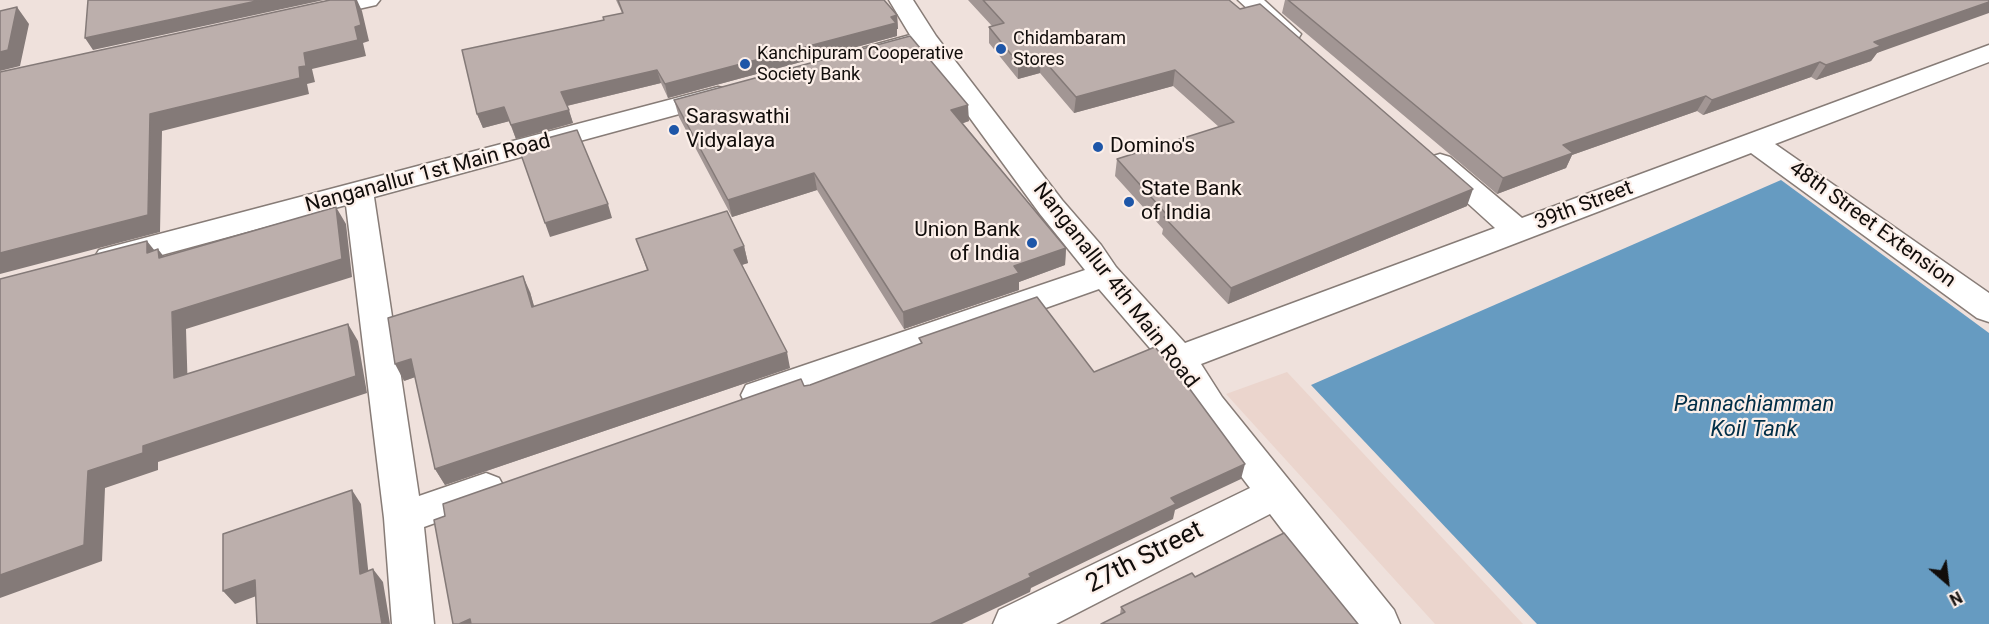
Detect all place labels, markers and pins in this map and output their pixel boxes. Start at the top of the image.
place label: Chidambaram Stores [1013,28,1126,70]
marker: Chidambaram Stores [994,42,1008,56]
place label: Kanchipuram Cooperative Society Bank [757,43,963,86]
marker: Kanchipuram Cooperative Society Bank [738,57,752,71]
place label: Saraswathi Vidyalaya [686,105,790,155]
marker: Saraswathi Vidyalaya [667,123,681,137]
place label: Domino's [1110,134,1195,160]
marker: Domino's [1091,140,1105,154]
place label: State Bank of India [1141,177,1242,227]
marker: State Bank of India [1122,195,1136,209]
place label: Union Bank of India [914,218,1020,268]
marker: Union Bank of India [1025,236,1039,250]

